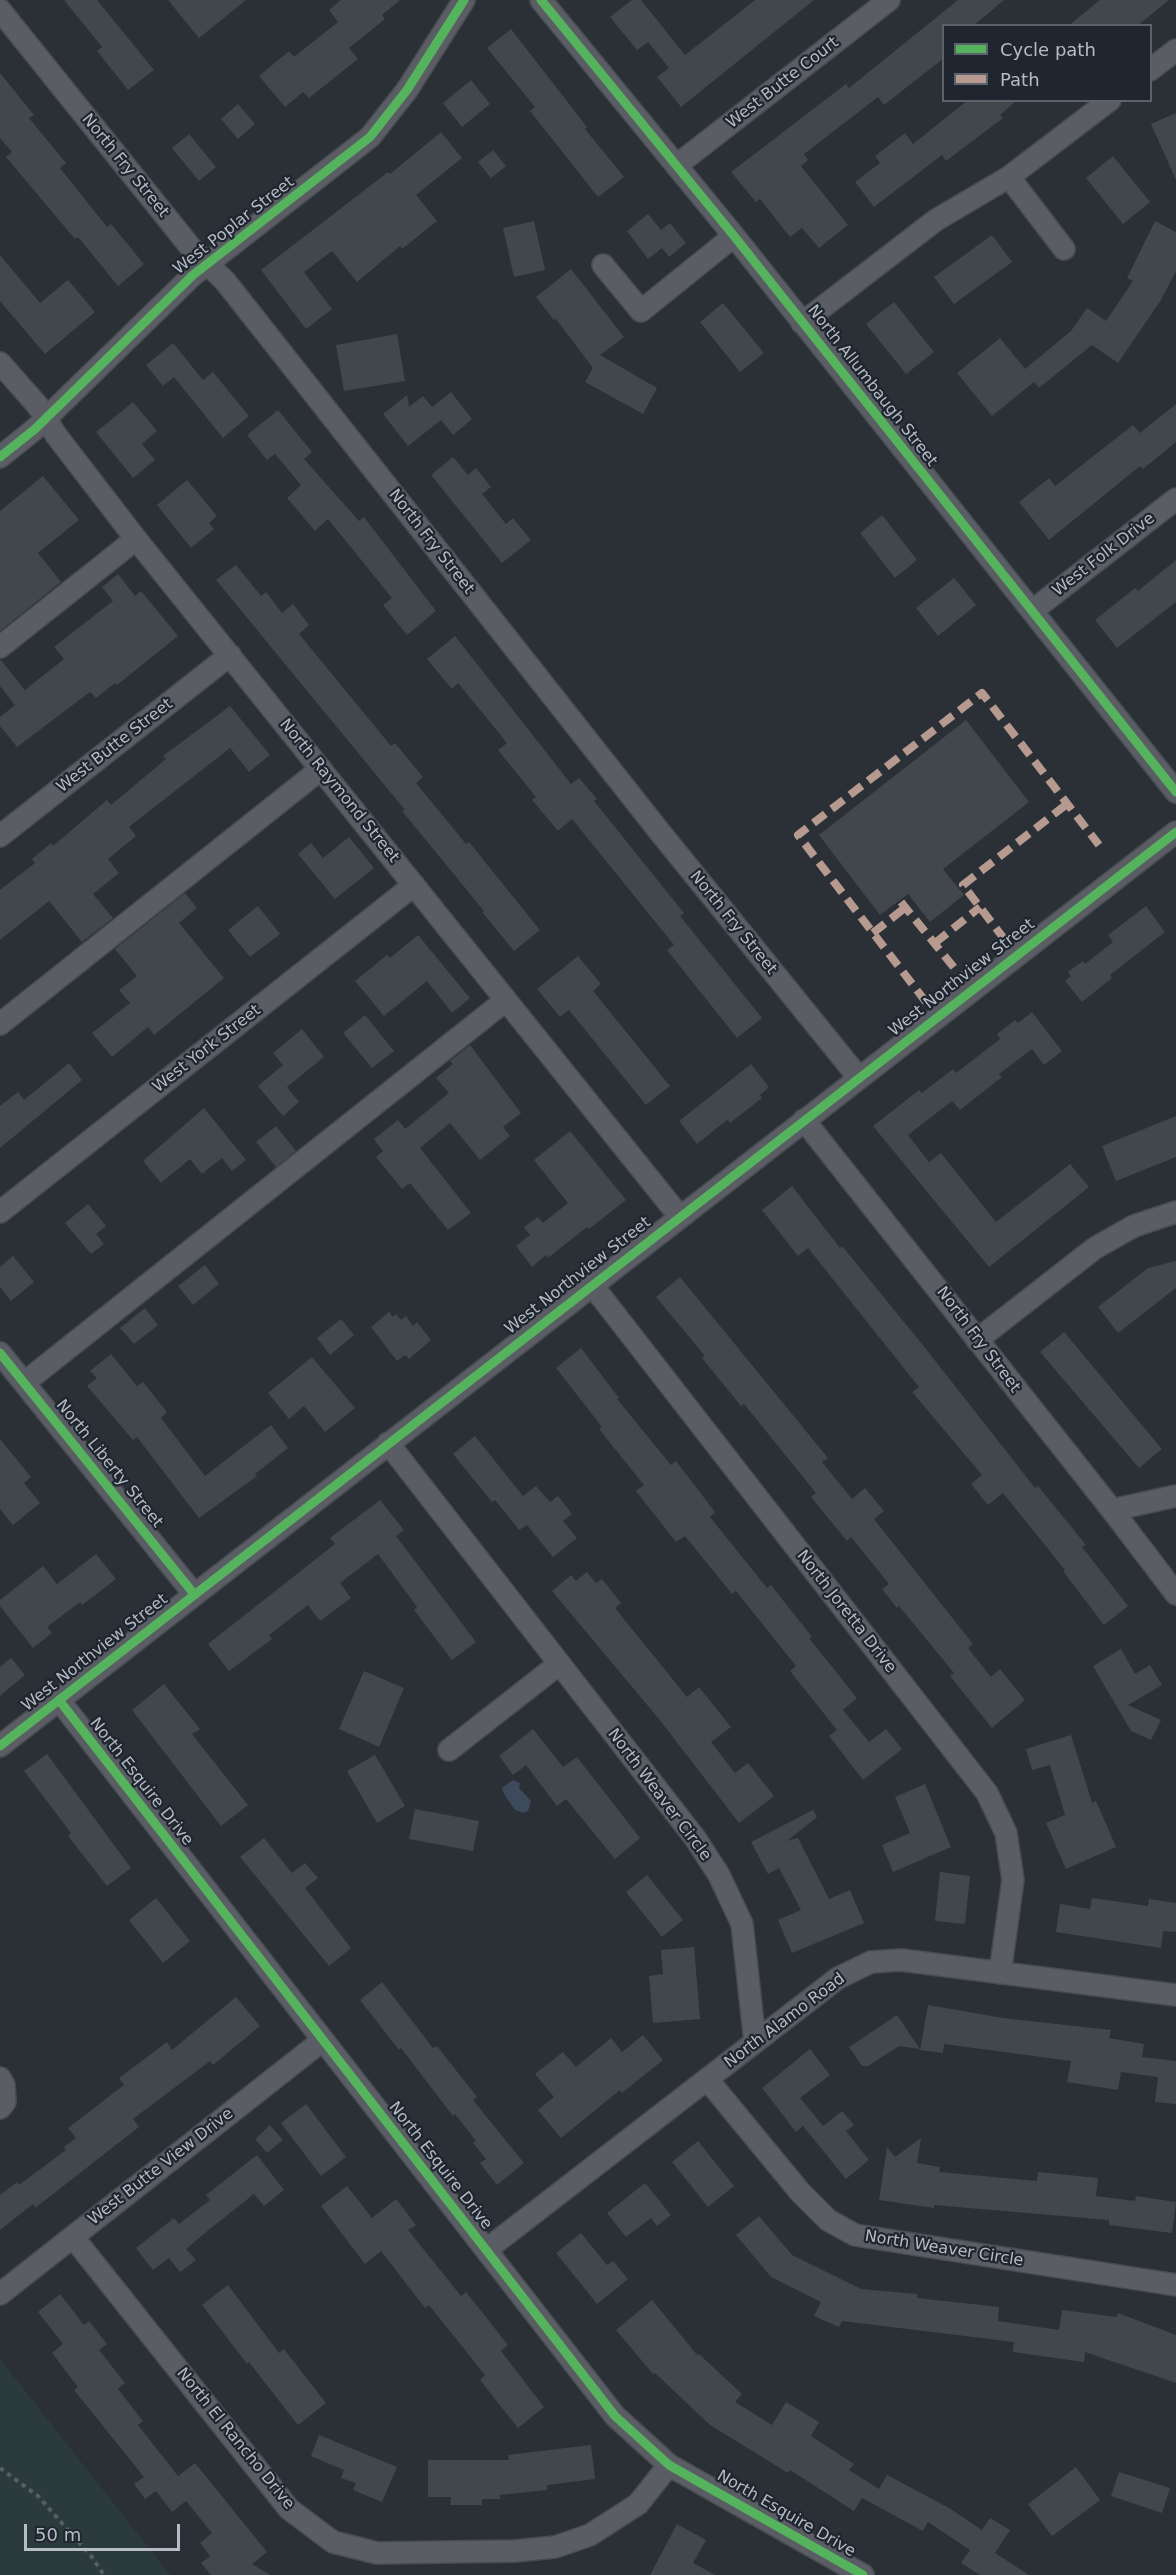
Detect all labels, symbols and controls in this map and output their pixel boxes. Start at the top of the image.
legend [942,24,1152,102]
street label: West Butte Court [723,33,843,133]
text: Cycle path [1000,39,1096,60]
text: Path [1000,69,1040,90]
street label: North Fry Street [77,110,173,222]
street label: West Poplar Street [170,173,298,279]
street label: North Allumbaugh Street [803,301,941,471]
street label: North Fry Street [384,486,478,598]
street label: West Folk Drive [1049,509,1159,601]
street label: West Butte Street [53,695,177,797]
street label: North Raymond Street [275,715,403,867]
street label: North Fry Street [685,867,781,979]
street label: West Northview Street [885,915,1039,1041]
street label: West York Street [149,1001,265,1097]
street label: West Northview Street [501,1213,655,1339]
street label: North Fry Street [932,1283,1024,1397]
street label: North Liberty Street [51,1396,167,1532]
street label: North Joretta Drive [792,1547,900,1677]
street label: West Northview Street [18,1590,172,1716]
street label: North Esquire Drive [85,1714,197,1850]
street label: North Weaver Circle [603,1725,715,1865]
street label: North Alamo Road [721,1970,849,2072]
street label: North Esquire Drive [384,2098,496,2234]
street label: West Butte View Drive [85,2104,237,2230]
street label: North Weaver Circle [863,2227,1025,2271]
street label: North El Rancho Drive [172,2364,298,2514]
street label: North Esquire Drive [713,2466,859,2562]
scale bar [27,2512,183,2550]
text: 50 m [35,2524,81,2545]

